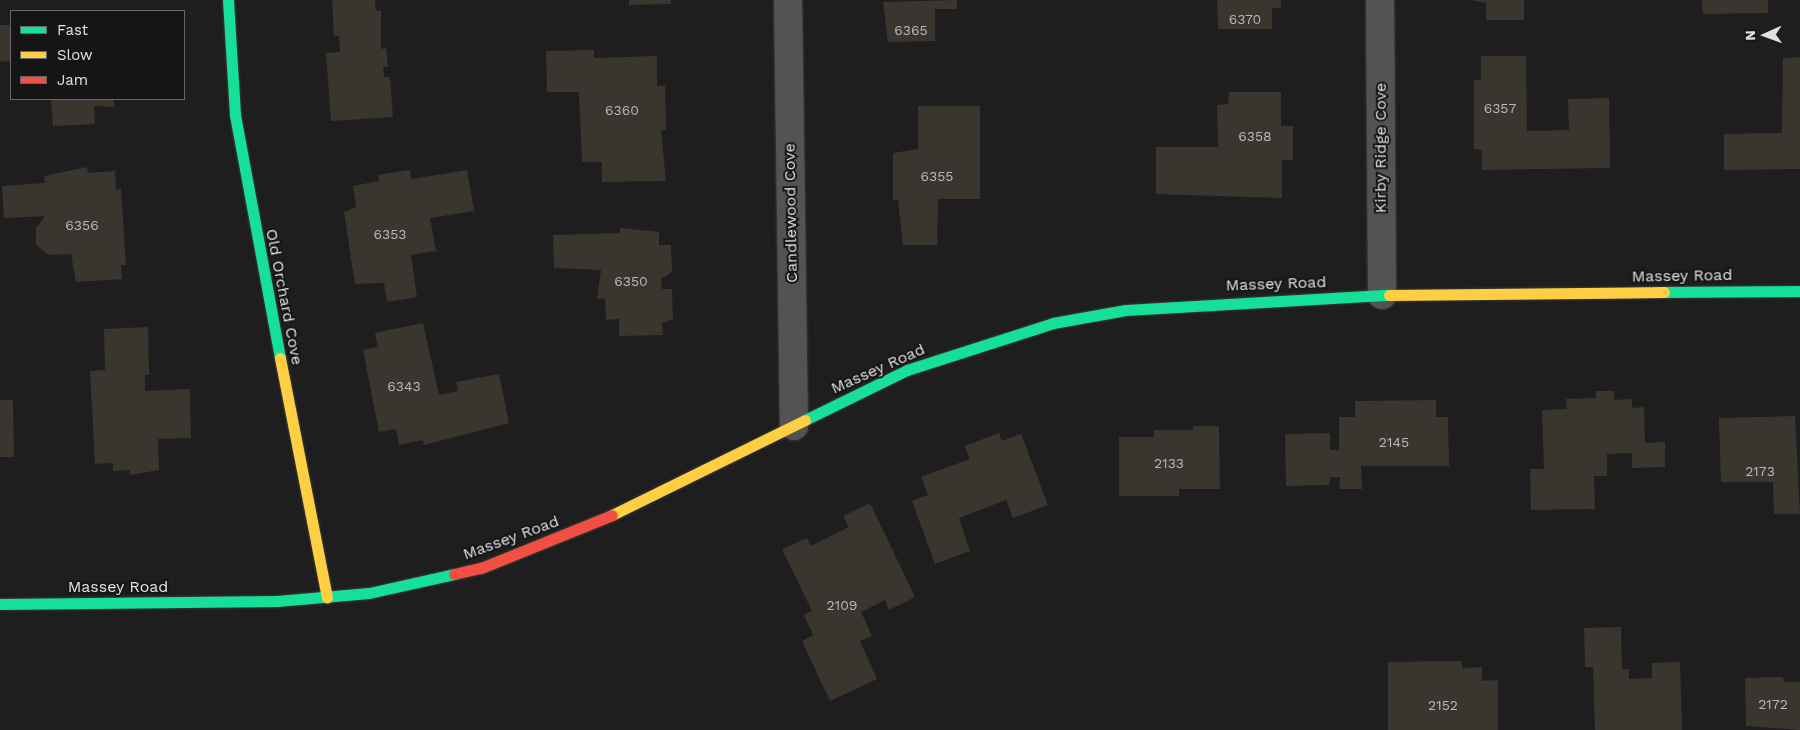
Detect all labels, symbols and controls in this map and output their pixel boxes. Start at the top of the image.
legend [10,10,185,100]
north arrow [1740,10,1790,60]
house number: 6370 [1229,11,1261,27]
text: Fast [57,21,88,39]
house number: 6365 [894,22,928,38]
text: N [1742,30,1758,41]
text: Slow [57,46,93,64]
text: Jam [57,71,88,89]
street label: Kirby Ridge Cove [1371,83,1391,213]
house number: 6357 [1484,100,1516,116]
house number: 6360 [605,102,639,118]
house number: 6358 [1238,128,1272,144]
street label: Candlewood Cove [780,143,802,283]
house number: 6355 [921,168,953,184]
house number: 6356 [65,217,99,233]
house number: 6353 [374,226,406,242]
street label: Old Orchard Cove [261,227,307,367]
street label: Massey Road [1631,266,1733,286]
house number: 6350 [614,273,648,289]
street label: Massey Road [1225,273,1327,295]
street label: Massey Road [828,340,928,398]
house number: 6343 [387,378,421,394]
house number: 2145 [1379,434,1409,450]
house number: 2133 [1154,455,1184,471]
house number: 2173 [1745,463,1775,479]
street label: Massey Road [460,512,562,564]
street label: Massey Road [67,577,169,597]
house number: 2109 [827,597,857,613]
house number: 2172 [1758,696,1788,712]
house number: 2152 [1428,697,1458,713]

